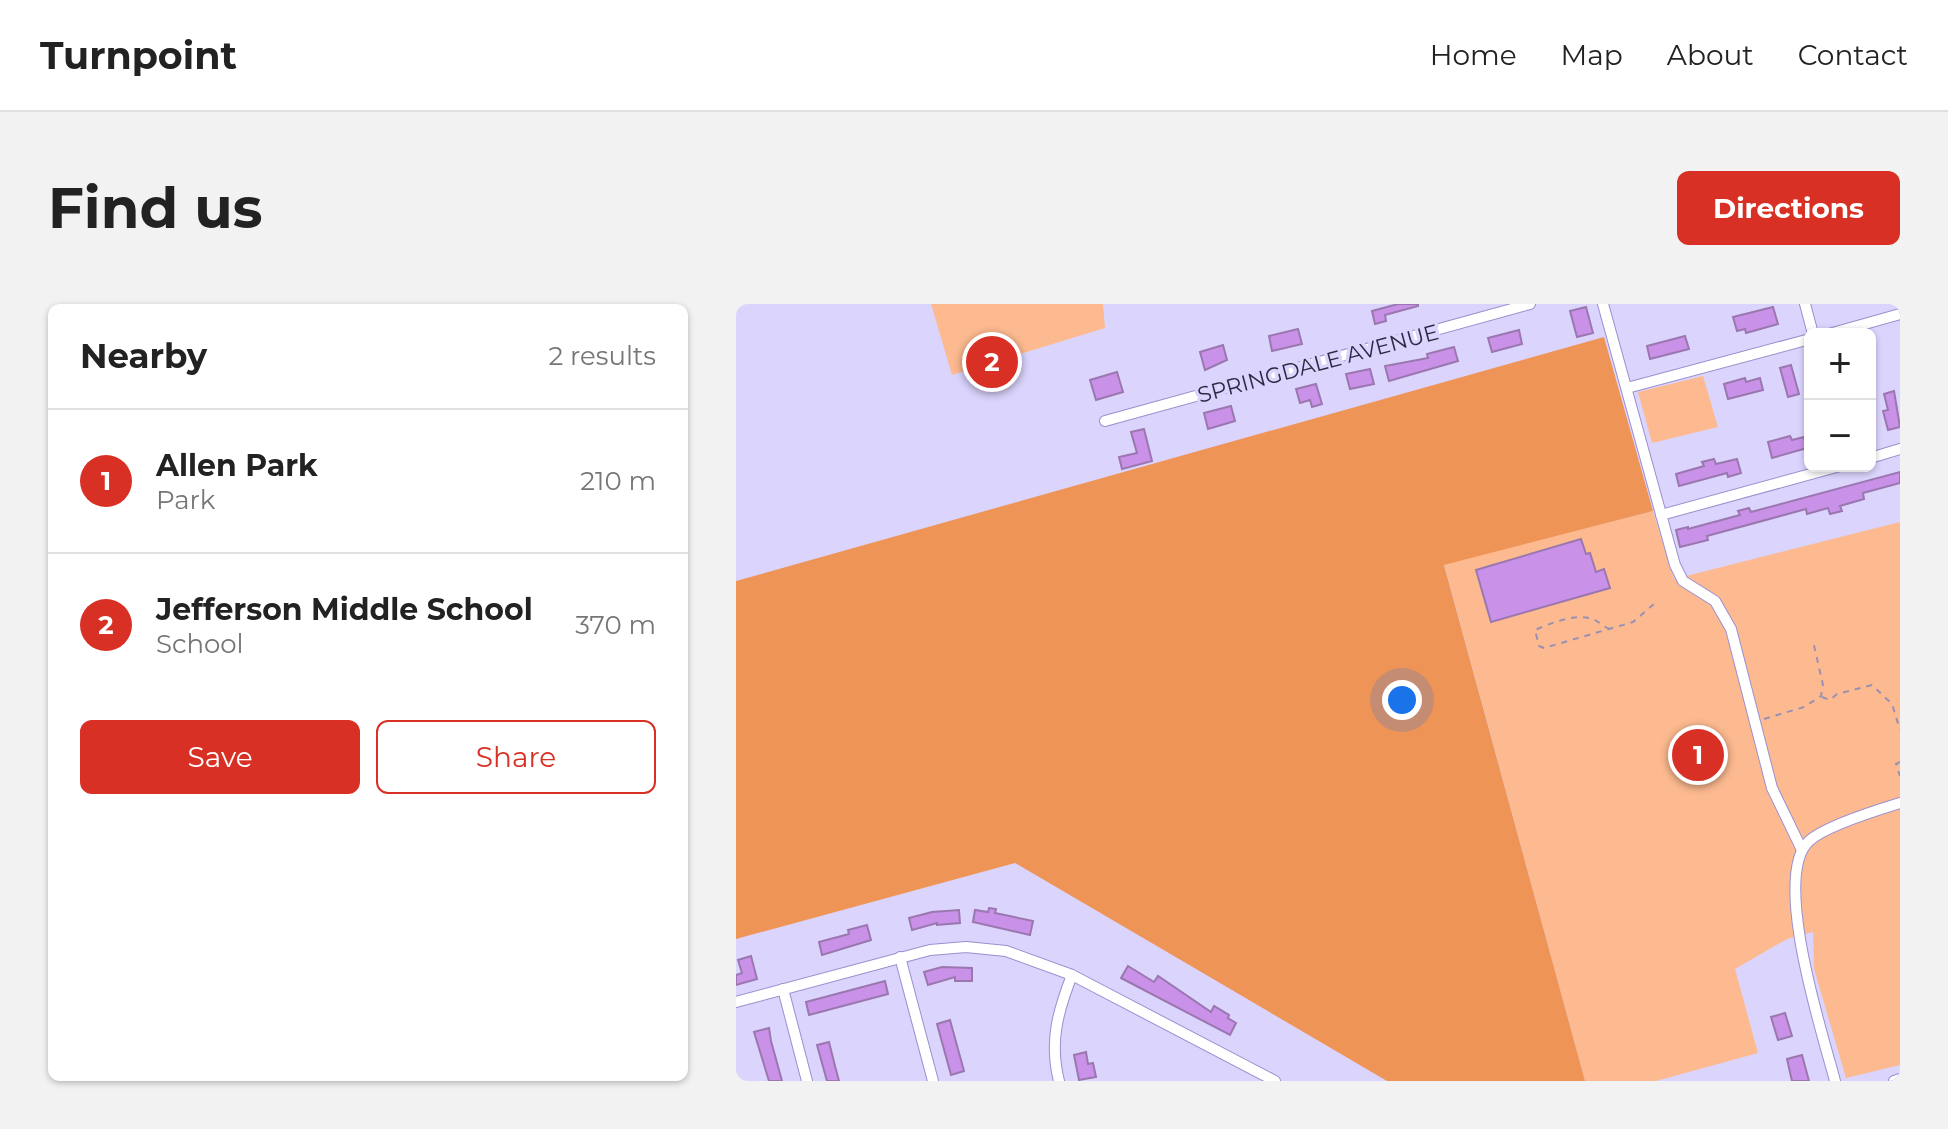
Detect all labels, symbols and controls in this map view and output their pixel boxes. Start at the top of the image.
text: Turnpoint [40,32,237,79]
text: Home [1430,38,1517,72]
text: Map [1561,38,1623,72]
text: About [1667,38,1754,72]
text: Contact [1798,38,1908,72]
button: Directions [1677,171,1900,245]
text: Find us [48,174,262,242]
street label: SPRINGDALE AVENUE [1195,318,1442,409]
map controls [1804,328,1876,472]
button: + [1804,328,1876,400]
pin: 2 [966,332,1018,392]
text: Nearby [80,335,207,377]
text: 2 results [548,340,656,372]
button: − [1804,400,1876,472]
text: Allen Park [156,447,318,484]
text: 1 [101,465,111,497]
text: 210 m [580,465,656,497]
text: Park [156,484,215,516]
text: Jefferson Middle School [156,591,533,628]
text: 2 [98,609,114,641]
text: 370 m [575,609,656,641]
text: School [156,628,244,660]
your location [1382,680,1422,720]
button: Save [80,720,360,794]
button: Share [376,720,656,794]
pin: 1 [1672,725,1724,785]

